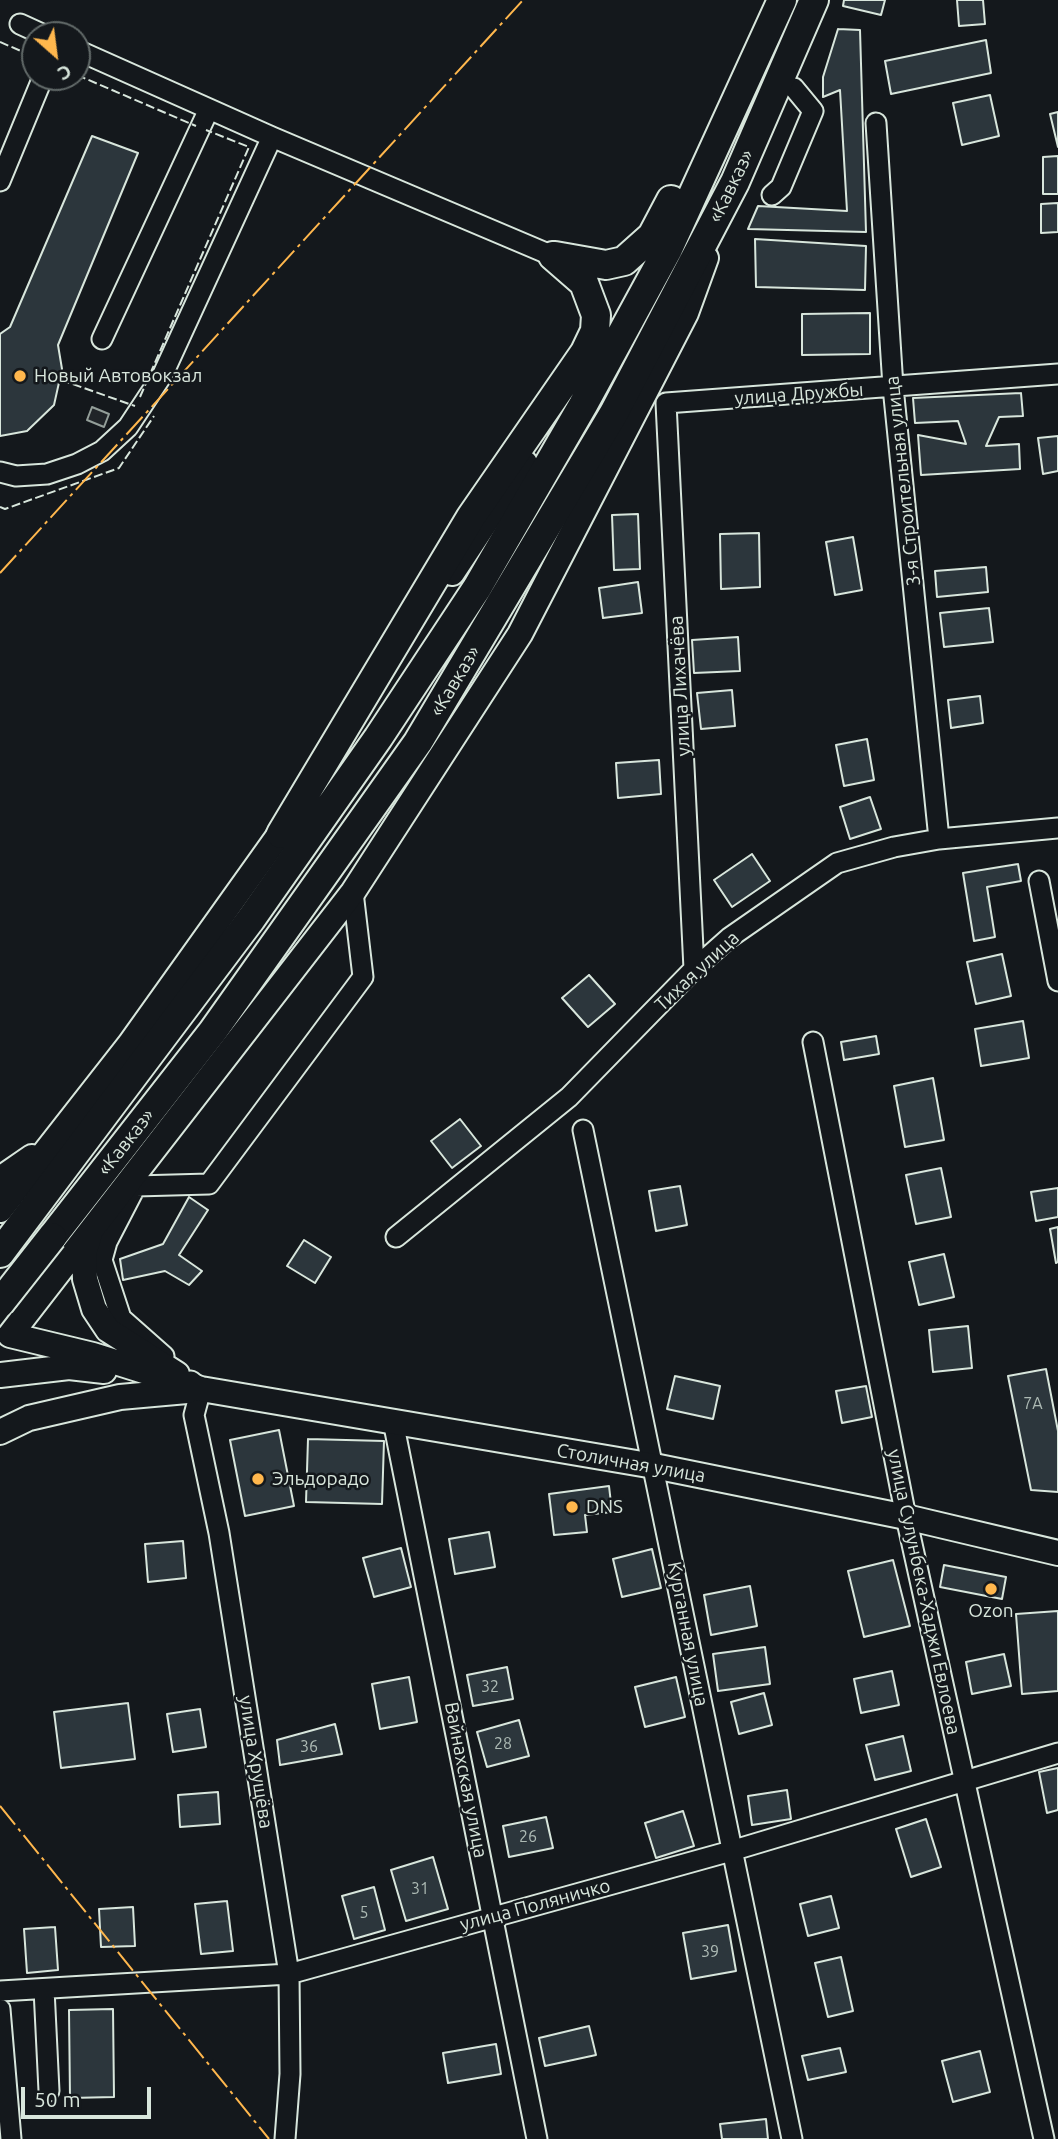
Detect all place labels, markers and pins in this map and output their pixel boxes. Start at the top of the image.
place label: Новый Автовокзал [34,365,202,387]
marker: Новый Автовокзал [12,368,28,384]
place label: Эльдорадо [272,1468,370,1490]
marker: Эльдорадо [250,1471,266,1487]
place label: DNS [586,1496,623,1518]
marker: DNS [564,1499,580,1515]
marker: Ozon [983,1581,999,1597]
place label: Ozon [968,1600,1014,1622]

